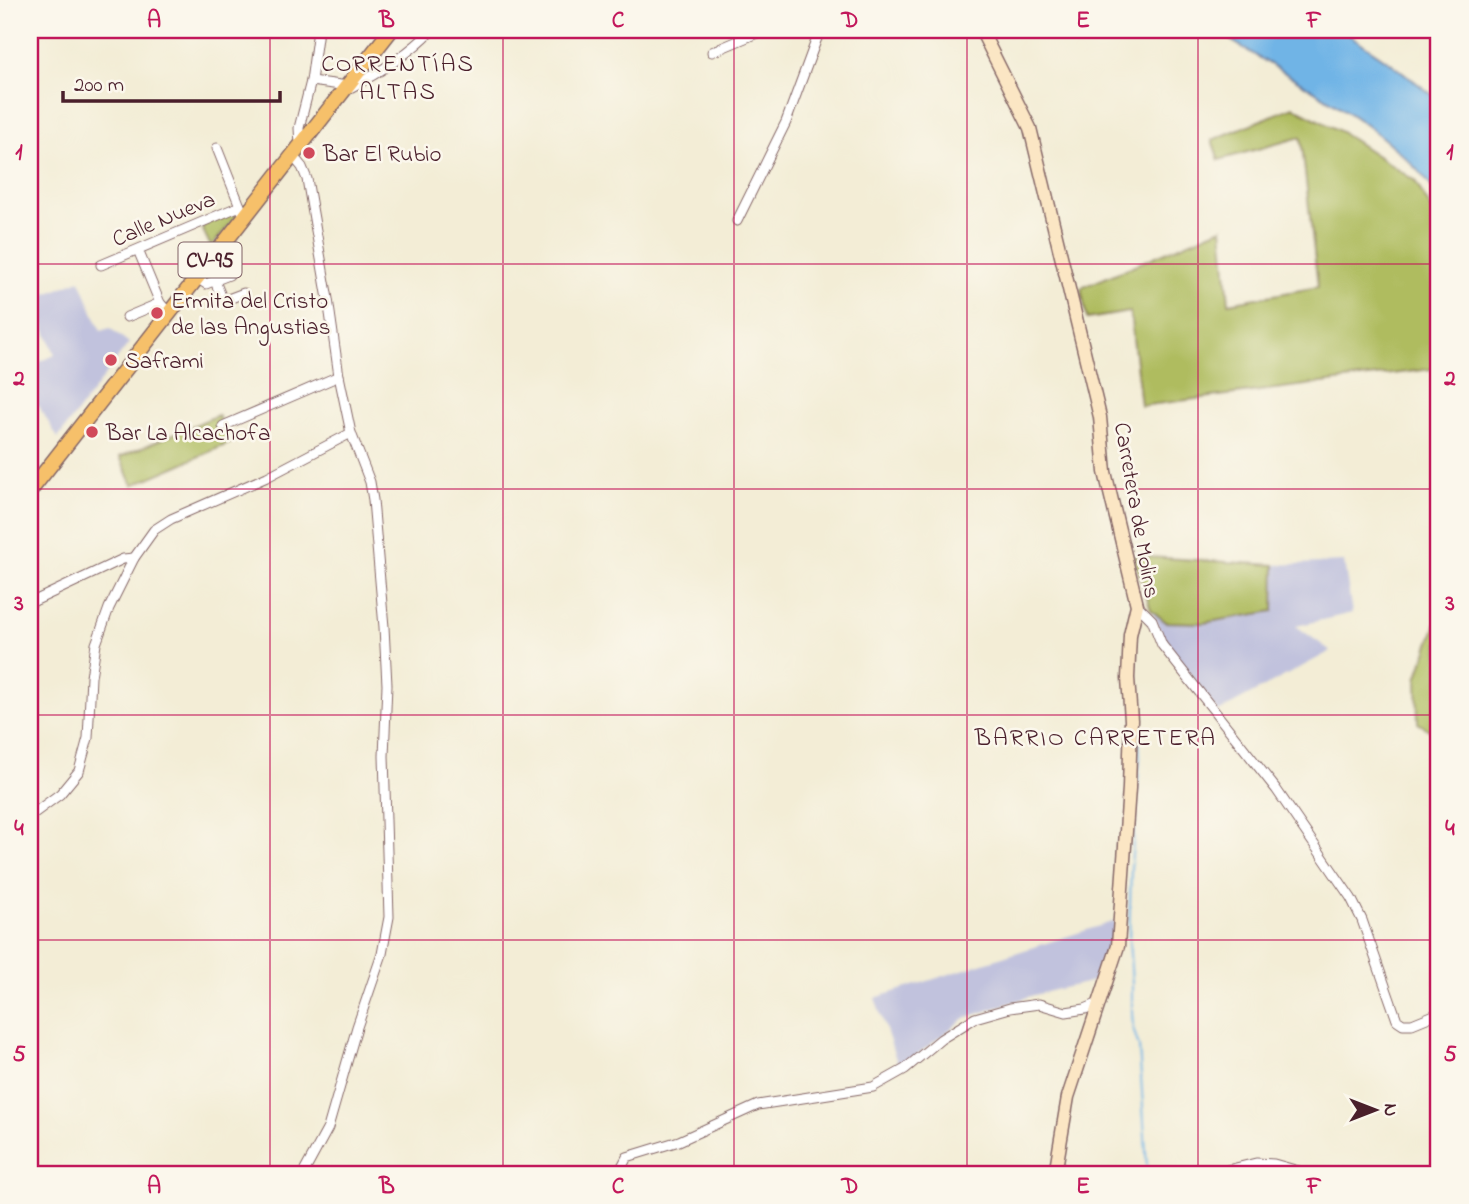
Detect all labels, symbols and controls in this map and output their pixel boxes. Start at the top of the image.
text: A [147,5,161,38]
text: B [378,5,395,38]
text: C [612,5,625,38]
text: D [841,5,858,38]
text: E [1076,5,1090,38]
text: F [1306,5,1322,38]
district label: CORRENTÍAS ALTAS [321,48,475,111]
scale bar [63,60,280,104]
text: 200 m [74,71,124,101]
text: 1 [15,137,23,170]
text: 1 [1446,137,1454,170]
place label: Bar El Rubio [322,139,441,172]
marker: Bar El Rubio [301,145,317,161]
street label: Calle Nueva [107,184,221,257]
road number: CV-95 [178,243,242,278]
place label: Ermita del Cristo de las Angustias [171,286,330,346]
marker: Ermita del Cristo de las Angustias [149,305,165,321]
place label: Saframi [125,346,204,379]
marker: Saframi [103,352,119,368]
text: 2 [12,363,25,396]
text: 2 [1443,363,1456,396]
place label: Bar La Alcachofa [105,418,270,451]
street label: Carretera de Molins [1104,420,1167,601]
marker: Bar La Alcachofa [84,424,100,440]
text: 3 [13,588,24,621]
text: 3 [1444,588,1455,621]
district label: BARRIO CARRETERA [974,722,1217,757]
text: 4 [14,813,24,846]
text: 4 [1445,813,1455,846]
text: 5 [12,1039,26,1072]
text: 5 [1443,1039,1457,1072]
north arrow [1340,1074,1410,1144]
text: N [1376,1104,1403,1117]
text: A [147,1171,161,1204]
text: B [378,1171,395,1204]
text: C [612,1171,625,1204]
text: D [841,1171,858,1204]
text: E [1076,1171,1090,1204]
text: F [1306,1171,1322,1204]

